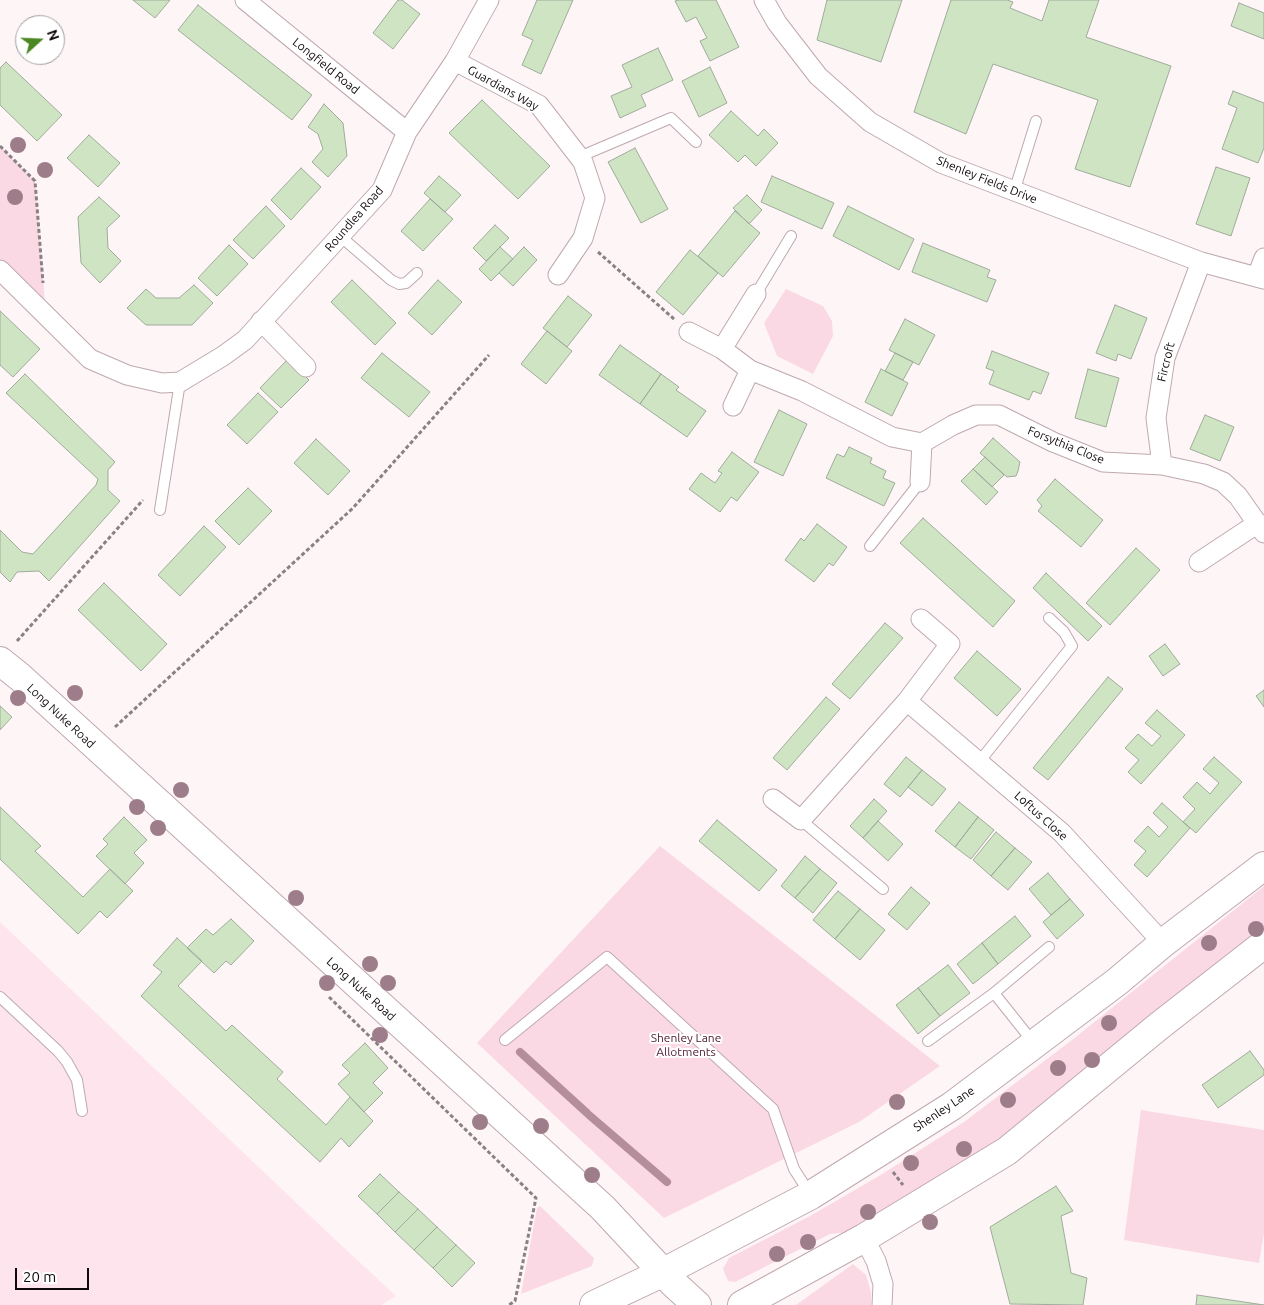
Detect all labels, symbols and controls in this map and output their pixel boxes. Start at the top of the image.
north arrow [15,15,65,65]
text: N [44,28,62,43]
street label: Longfield Road [290,35,362,97]
street label: Guardians Way [465,62,541,114]
street label: Shenley Fields Drive [935,153,1039,207]
street label: Roundlea Road [322,184,386,254]
street label: Fircroft [1154,341,1178,383]
street label: Forsythia Close [1025,423,1107,467]
street label: Long Nuke Road [24,681,98,751]
street label: Loftus Close [1011,788,1071,844]
street label: Long Nuke Road [324,954,398,1024]
park label: Shenley Lane Allotments [651,1031,721,1059]
street label: Shenley Lane [911,1083,977,1135]
scale bar [18,1258,91,1290]
text: 20 m [23,1268,56,1285]

